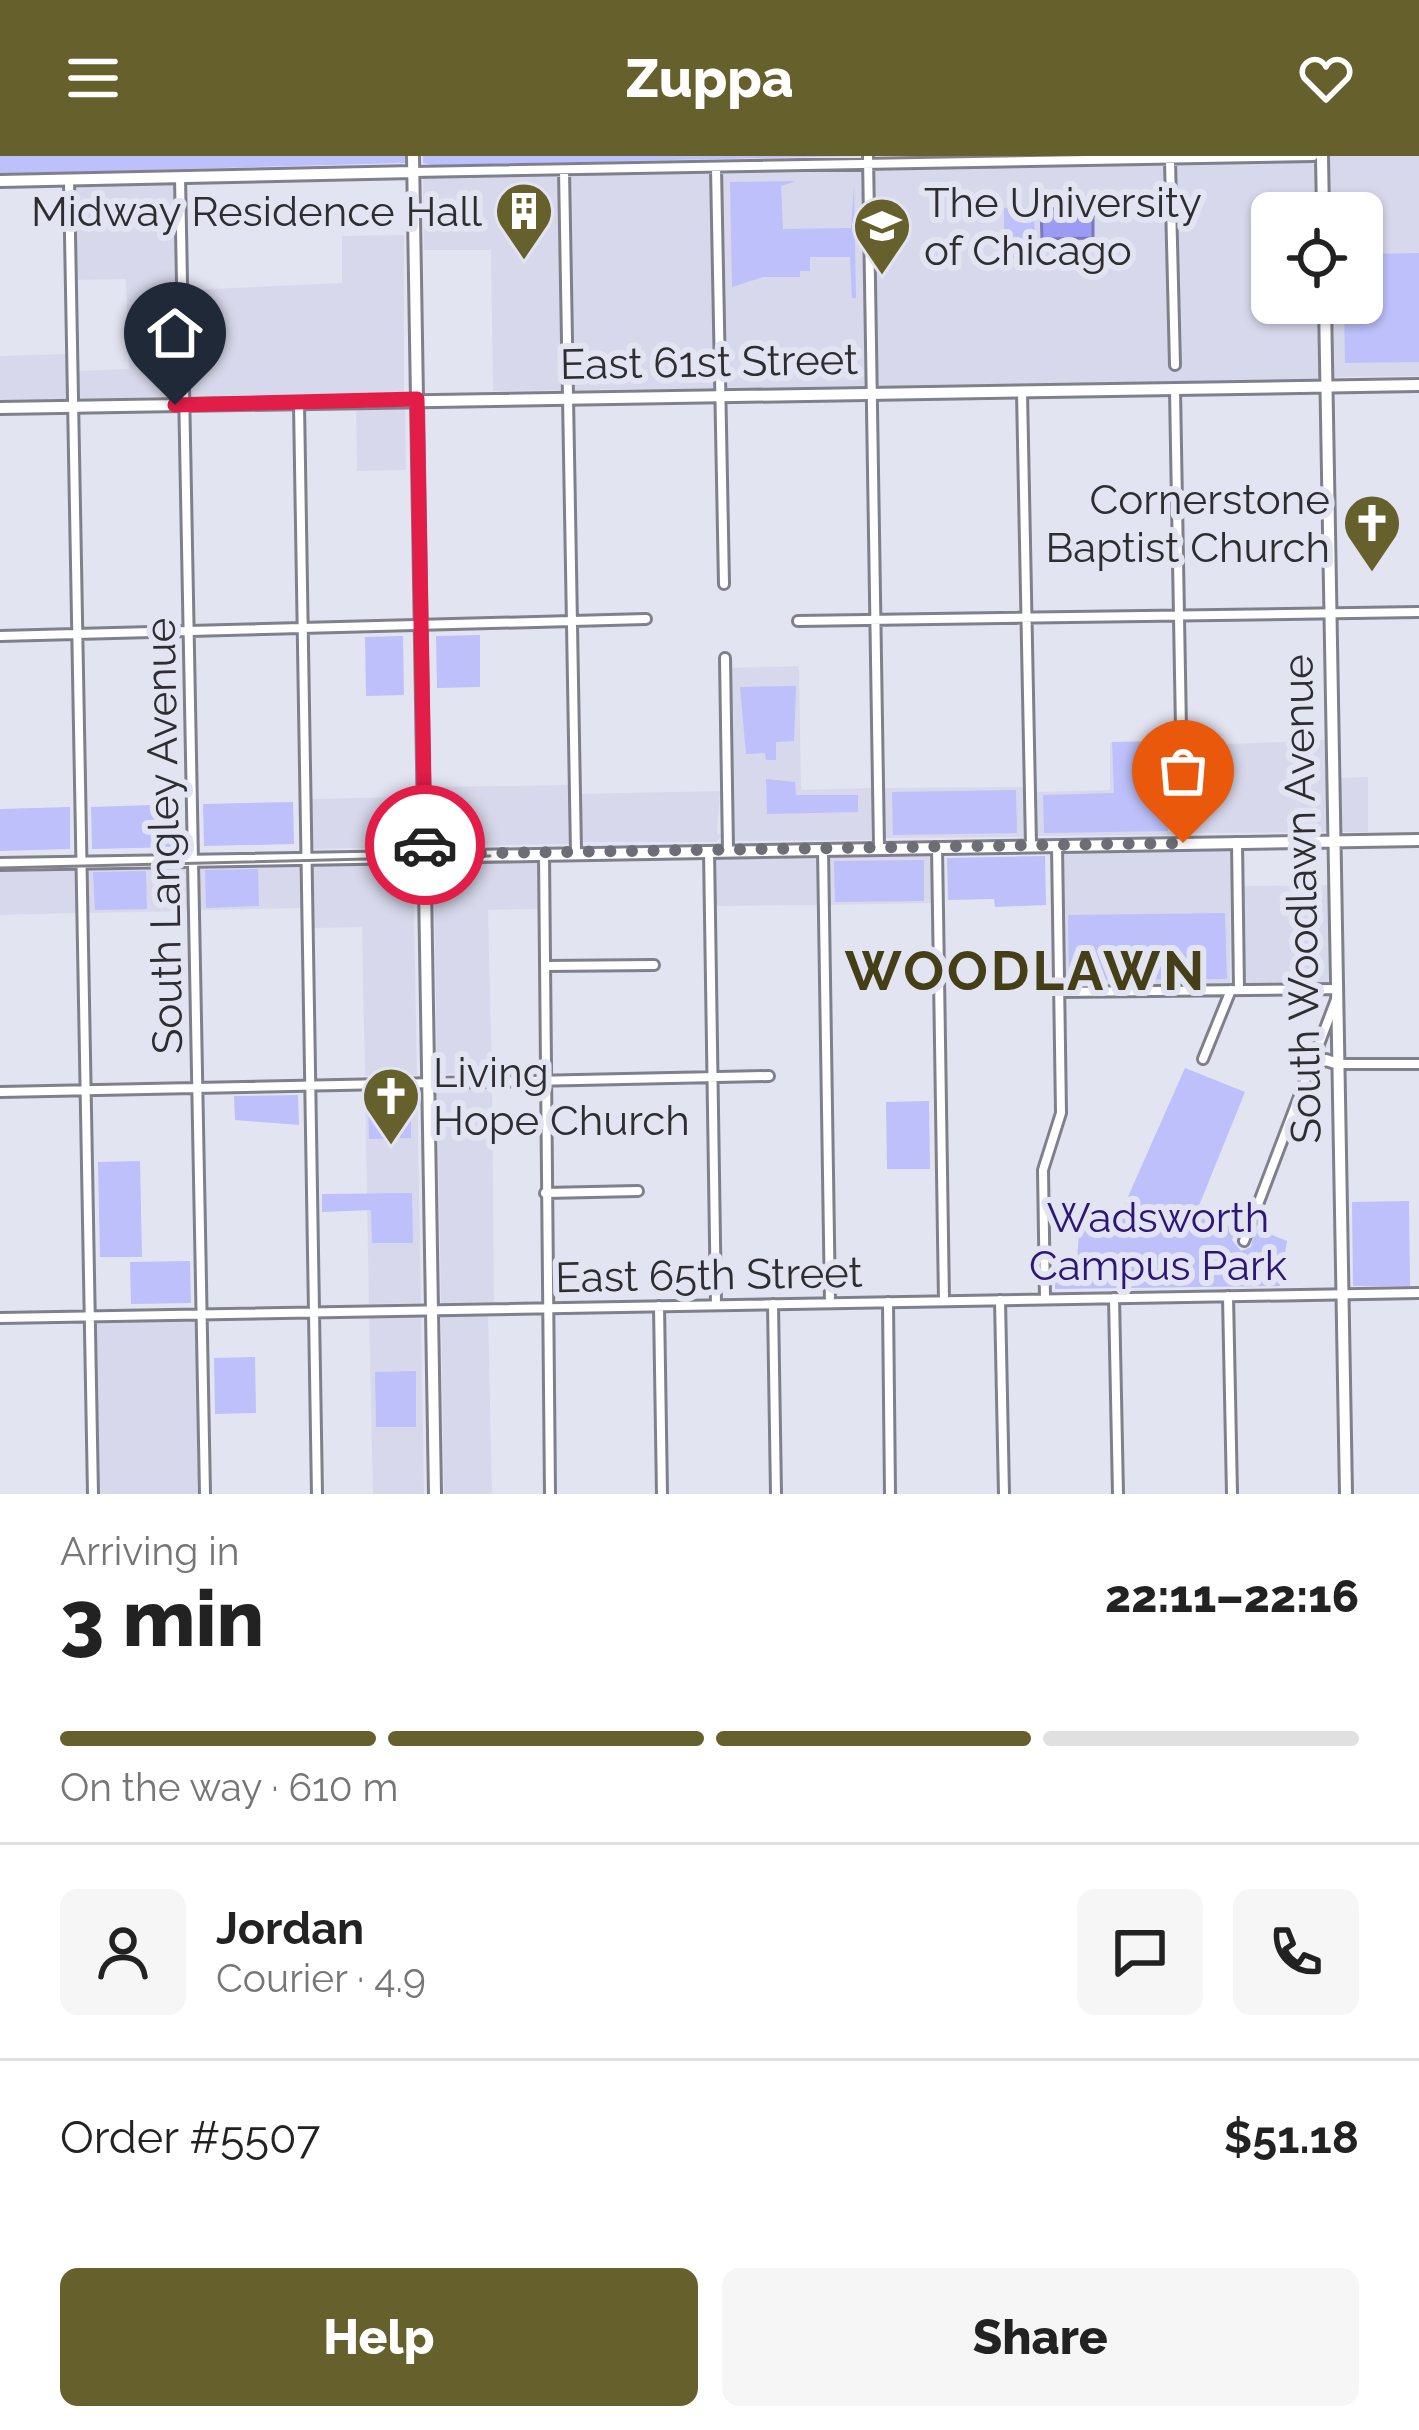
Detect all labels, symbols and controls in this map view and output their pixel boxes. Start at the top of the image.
icon: menu [60,45,126,111]
icon: heart [1293,45,1359,111]
text: Zuppa [626,46,793,110]
place label: The University of Chicago [924,178,1202,275]
building icon: Midway Residence Hall [493,180,555,262]
place label: Midway Residence Hall [31,187,483,236]
map controls [1251,192,1383,324]
button: locate [1251,192,1383,324]
school or university icon: The University of Chicago [851,195,913,277]
pin [124,282,226,405]
icon: home [142,300,208,366]
street label: East 61st Street [559,335,859,389]
place label: Cornerstone Baptist Church [1045,475,1330,572]
church icon: Cornerstone Baptist Church [1341,492,1403,574]
street label: South Langley Avenue [136,617,192,1055]
street label: South Woodlawn Avenue [1273,654,1331,1144]
pin [1132,720,1234,843]
icon: bag [1150,738,1216,804]
courier [365,785,485,905]
icon: car [392,812,458,878]
district label: WOODLAWN [845,939,1207,1003]
place label: Living Hope Church [433,1048,690,1145]
church icon: Living Hope Church [360,1065,422,1147]
park label: Wadsworth Campus Park [1029,1193,1287,1290]
street label: East 65th Street [555,1248,863,1302]
text: Arriving in [60,1528,240,1574]
text: 22:11–22:16 [1105,1570,1359,1623]
text: 3 min [60,1573,264,1664]
text: On the way · 610 m [60,1764,398,1810]
button: person [60,1889,186,2015]
button: chat [1077,1889,1203,2015]
button: phone [1233,1889,1359,2015]
text: Jordan [216,1902,364,1955]
text: Courier · 4.9 [216,1955,426,2001]
text: Order #5507 [60,2111,320,2164]
text: $51.18 [1224,2111,1359,2164]
button: Help [60,2268,698,2406]
button: Share [722,2268,1359,2406]

